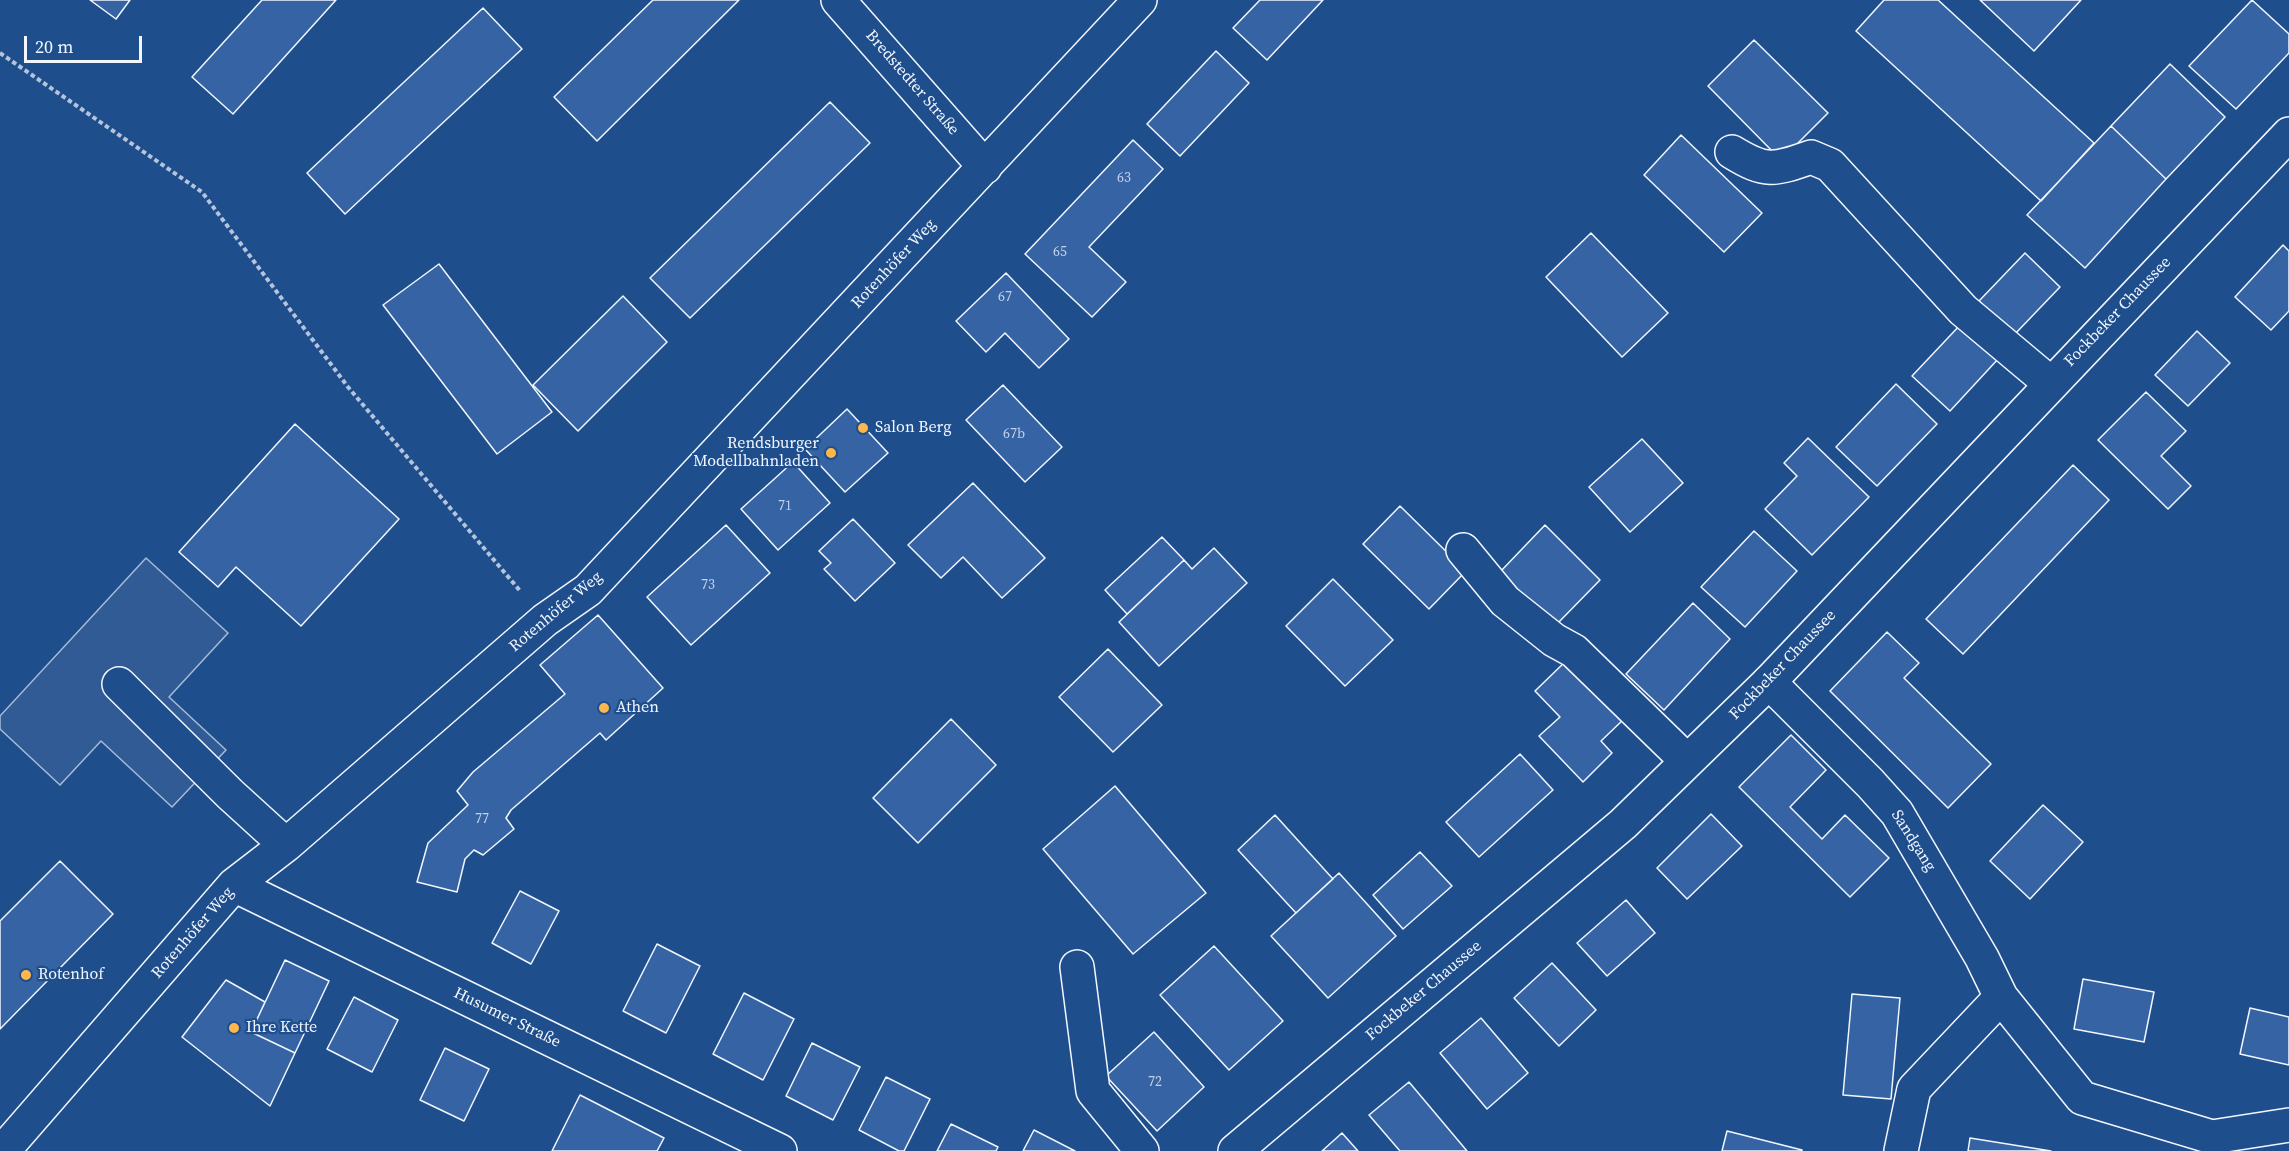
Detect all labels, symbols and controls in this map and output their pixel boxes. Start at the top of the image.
scale bar [27,24,146,62]
street label: Bredstedter Straße [861,27,963,139]
text: 20 m [35,34,73,59]
house number: 63 [1117,170,1131,186]
street label: Rotenhöfer Weg [848,215,940,313]
house number: 65 [1053,244,1067,260]
street label: Fockbeker Chaussee [2061,253,2175,371]
house number: 67 [998,289,1012,305]
place label: Salon Berg [875,418,951,438]
marker: Salon Berg [856,421,870,435]
house number: 67b [1003,426,1025,442]
place label: Rendsburger Modellbahnladen [693,434,819,472]
marker: Rendsburger Modellbahnladen [824,446,838,460]
house number: 71 [778,498,792,514]
street label: Rotenhöfer Weg [506,568,606,656]
house number: 73 [701,577,715,593]
street label: Fockbeker Chaussee [1726,606,1840,724]
place label: Athen [616,698,659,718]
marker: Athen [597,701,611,715]
street label: Sandgang [1887,807,1939,875]
house number: 77 [475,811,489,827]
street label: Rotenhöfer Weg [148,883,238,983]
street label: Fockbeker Chaussee [1362,937,1486,1045]
place label: Rotenhof [38,965,104,985]
marker: Rotenhof [19,968,33,982]
street label: Husumer Straße [450,984,564,1052]
place label: Ihre Kette [246,1018,317,1038]
marker: Ihre Kette [227,1021,241,1035]
house number: 72 [1148,1074,1162,1090]

